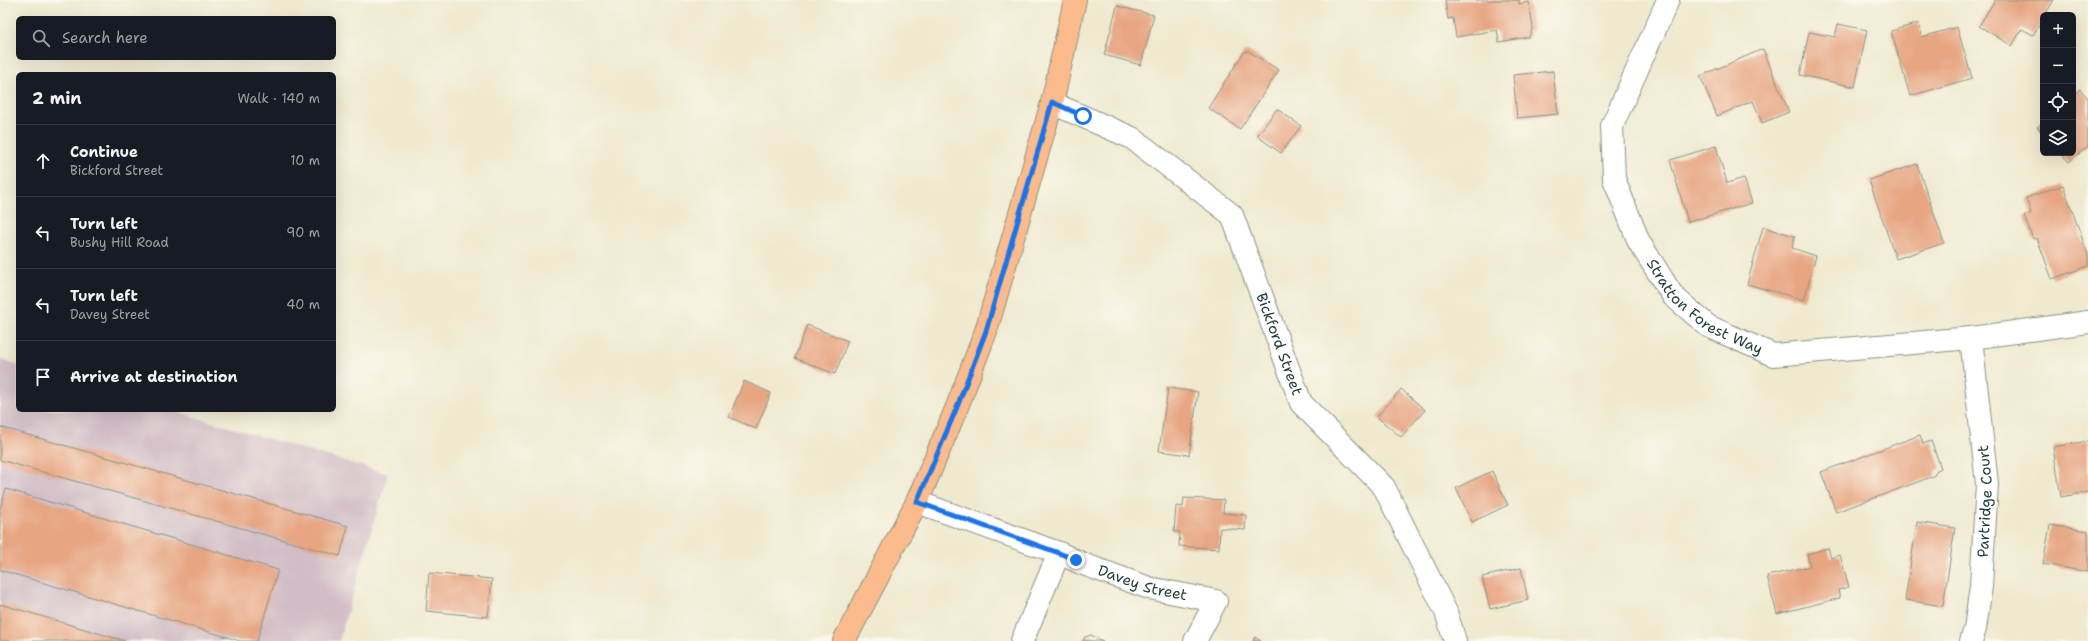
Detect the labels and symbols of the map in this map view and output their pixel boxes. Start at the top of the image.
route start [1074,107,1092,125]
street label: Stratton Forest Way [1642,255,1766,359]
street label: Bickford Street [1251,290,1307,398]
street label: Partridge Court [1973,444,1997,558]
route end [1067,551,1085,569]
street label: Davey Street [1095,560,1189,605]

